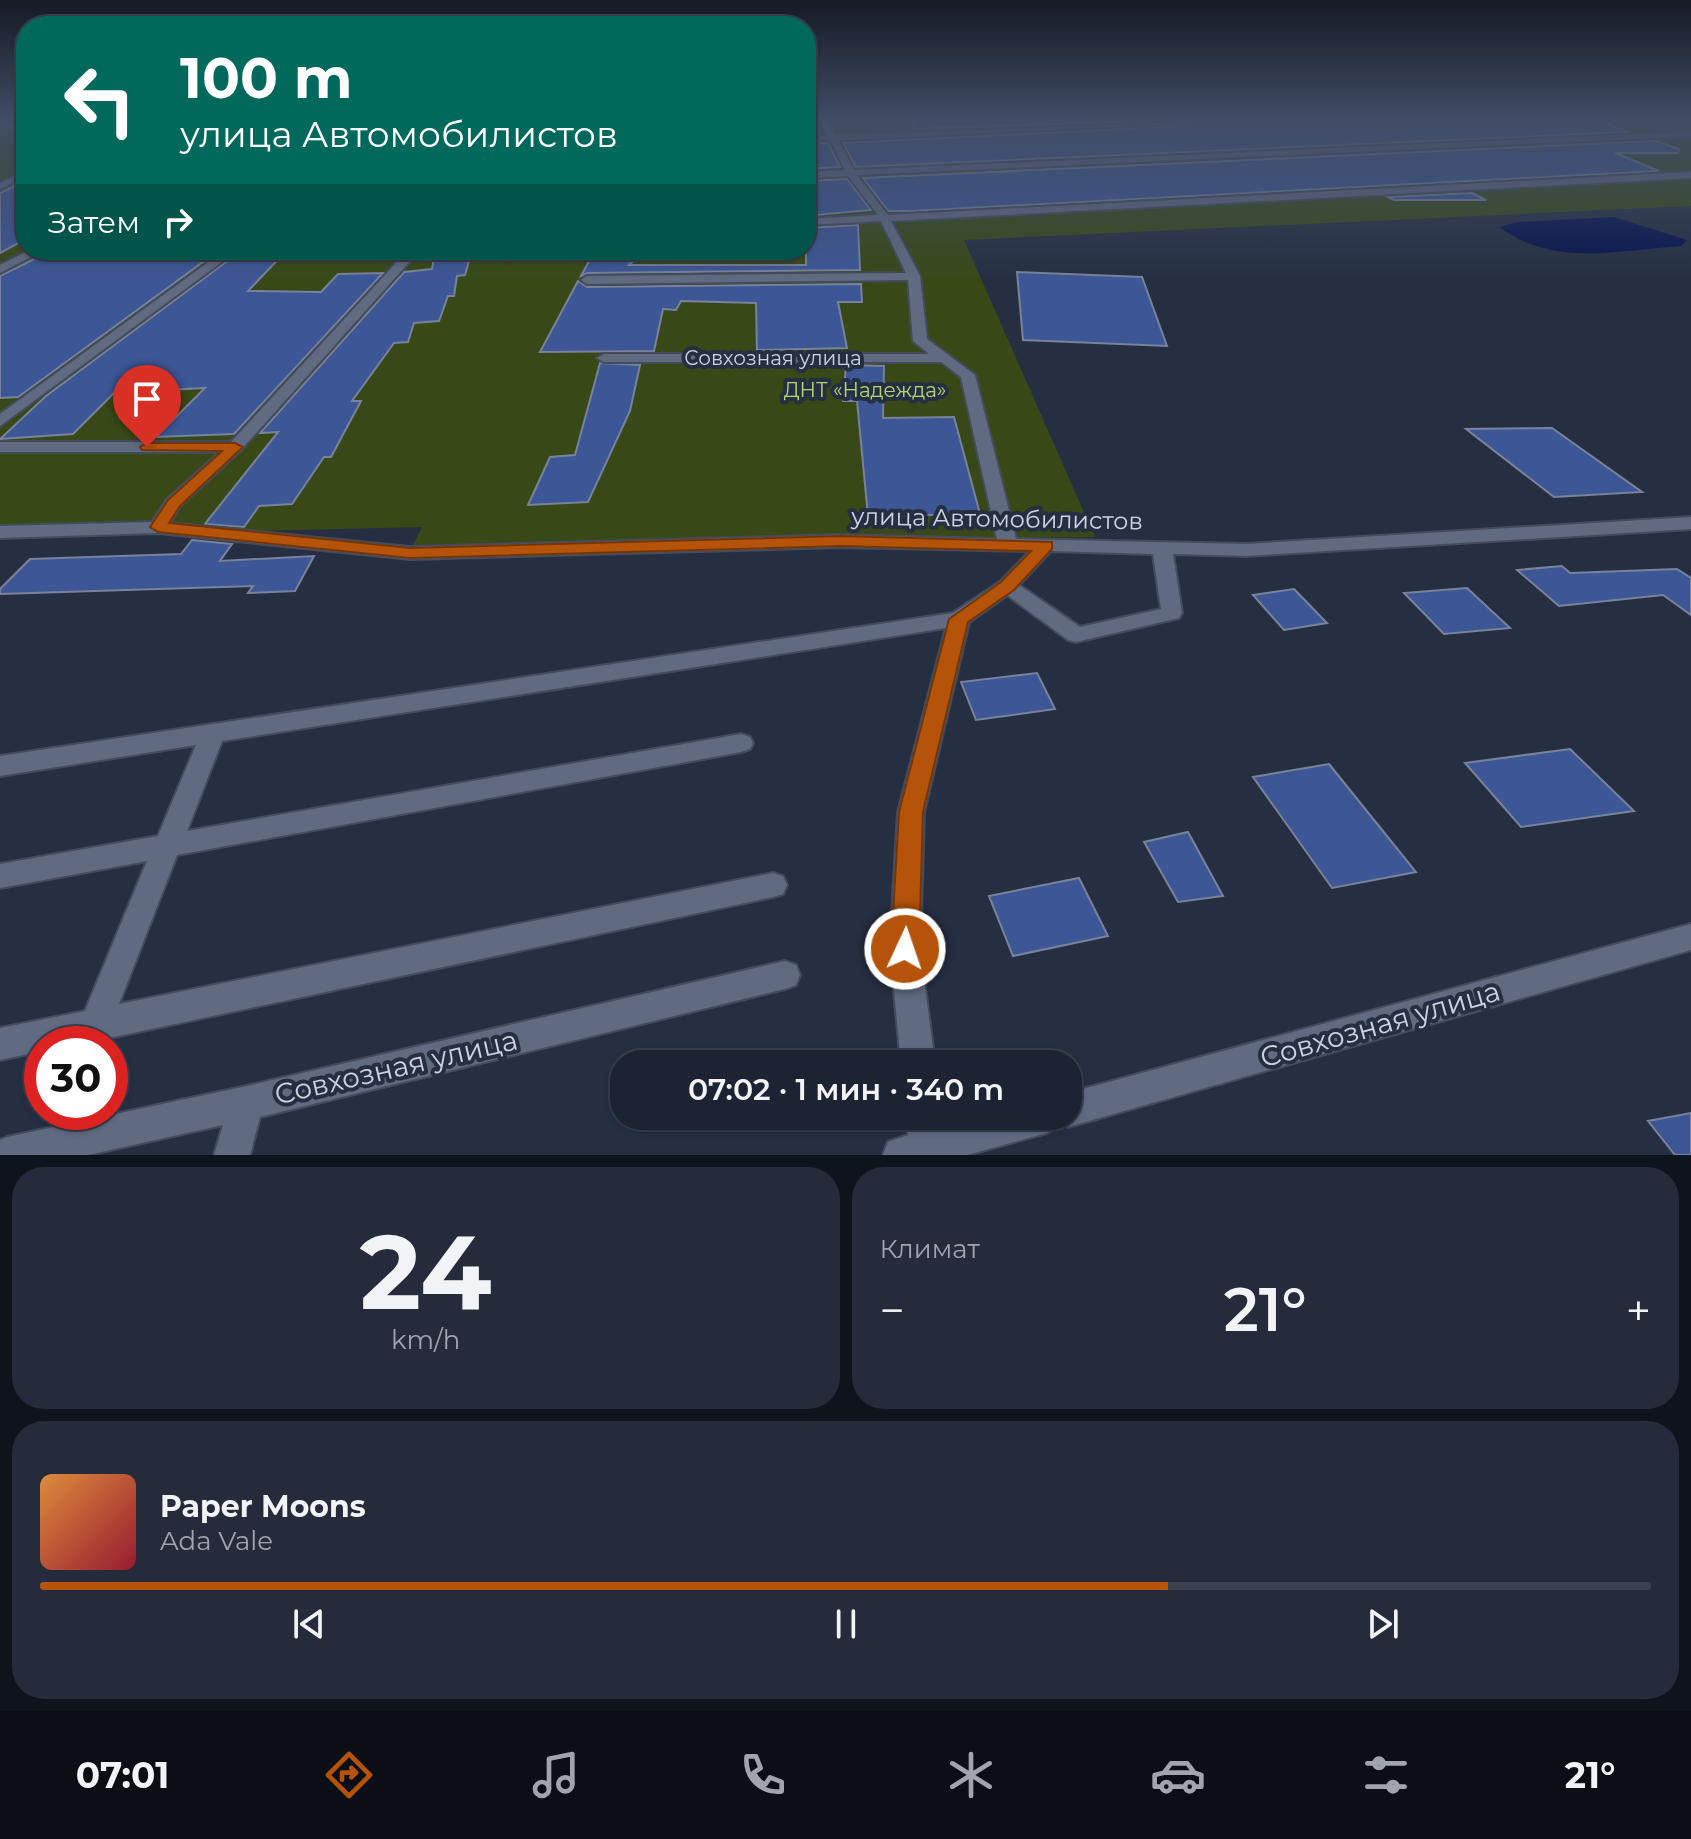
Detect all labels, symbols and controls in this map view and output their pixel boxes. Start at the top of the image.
text: 100 m [180,44,353,112]
icon: left [48,48,152,152]
text: улица Автомобилистов [180,112,618,156]
icon: right [156,200,200,244]
text: Затем [48,204,140,241]
street label: Совхозная улица [684,346,862,370]
pin [113,365,181,447]
icon: arrive [125,377,169,421]
park label: ДНТ «Надежда» [784,378,946,402]
street label: улица Автомобилистов [850,501,1143,536]
position arrow [863,907,947,991]
street label: Совхозная улица [1256,973,1504,1075]
street label: Совхозная улица [271,1023,521,1111]
speed limit sign: 30 [24,1026,128,1130]
text: 07:02 · 1 мин · 340 m [688,1071,1004,1108]
text: 24 [360,1208,492,1335]
text: Климат [880,1233,980,1265]
text: 21° [1224,1273,1307,1346]
text: − [880,1283,905,1337]
text: + [1626,1283,1651,1337]
text: km/h [391,1324,460,1356]
text: Paper Moons [160,1488,366,1525]
text: Ada Vale [160,1525,273,1557]
icon: previous [287,1602,331,1646]
icon: pause [824,1602,868,1646]
icon: next [1361,1602,1405,1646]
icon: directions [321,1747,377,1803]
icon: music [528,1747,584,1803]
icon: phone [735,1747,791,1803]
icon: climate [943,1747,999,1803]
icon: car [1150,1747,1206,1803]
icon: filters [1358,1747,1414,1803]
text: 07:01 [76,1753,169,1797]
text: 21° [1565,1753,1615,1797]

